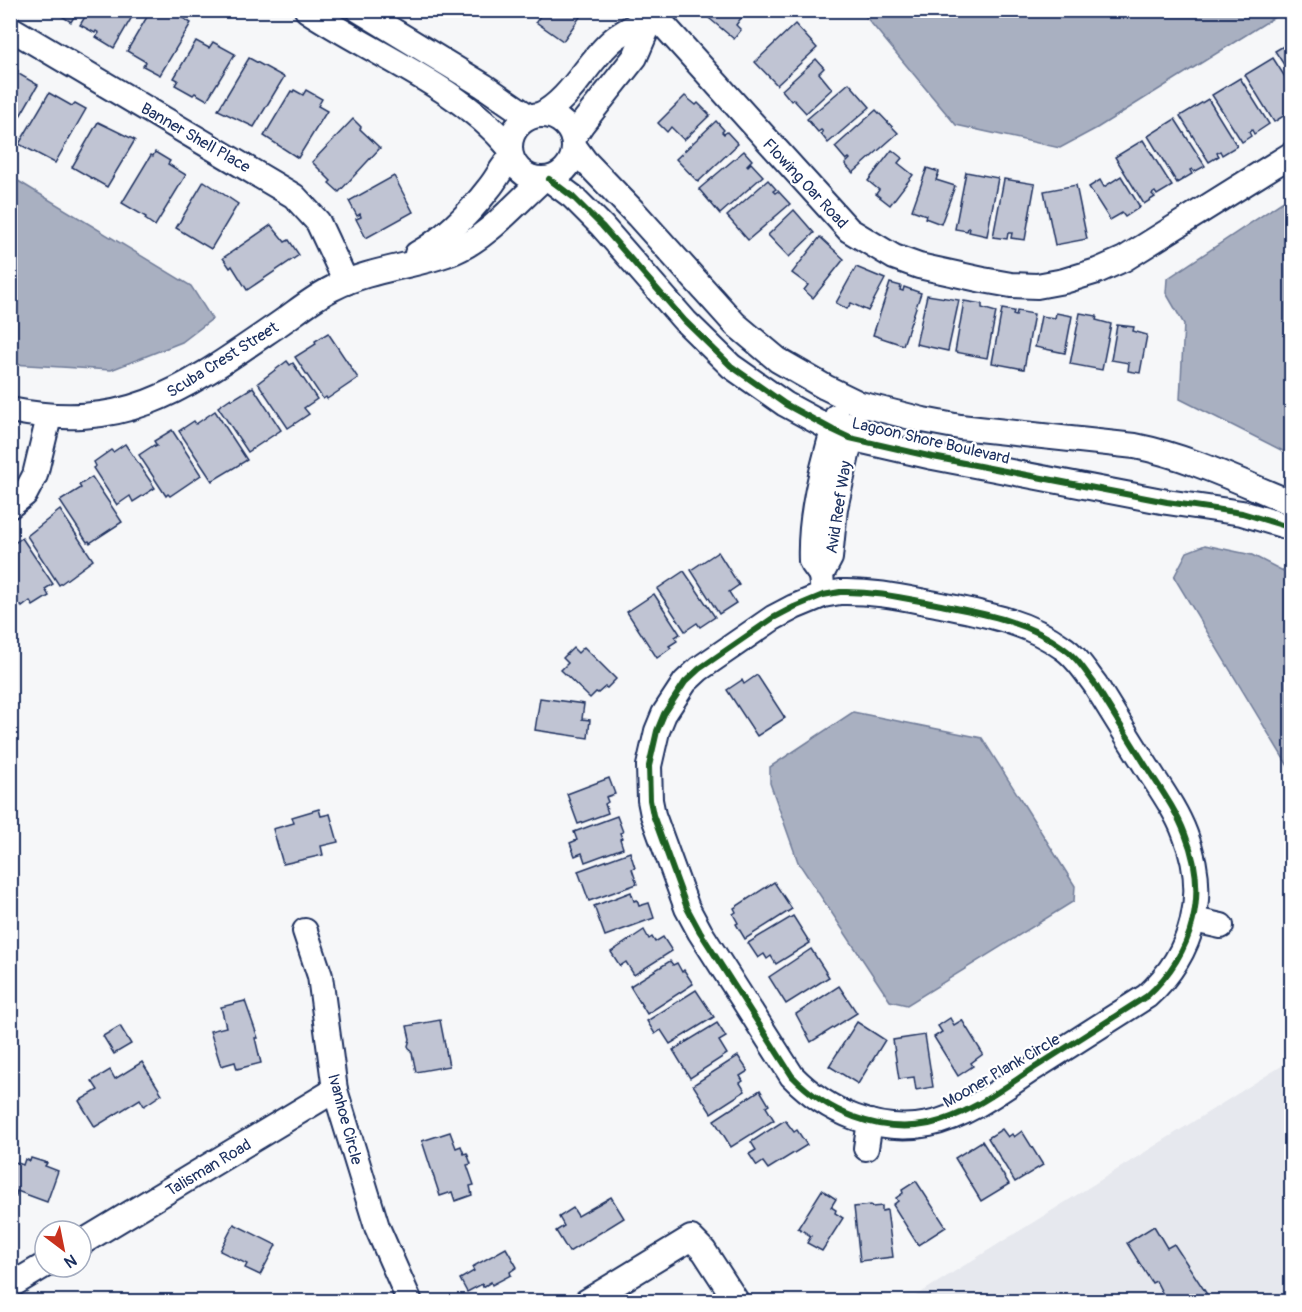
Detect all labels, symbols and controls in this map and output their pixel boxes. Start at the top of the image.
street label: Banner Shell Place [137,98,254,177]
street label: Flowing Oar Road [758,134,852,233]
street label: Scuba Crest Street [163,317,283,402]
street label: Lagoon Shore Boulevard [850,413,1012,469]
street label: Avid Reef Way [822,459,856,555]
street label: Mooner Plank Circle [939,1029,1064,1112]
street label: Ivanhoe Circle [323,1072,367,1167]
street label: Talisman Road [162,1135,255,1201]
north arrow [33,1219,93,1279]
text: N [60,1250,80,1272]

